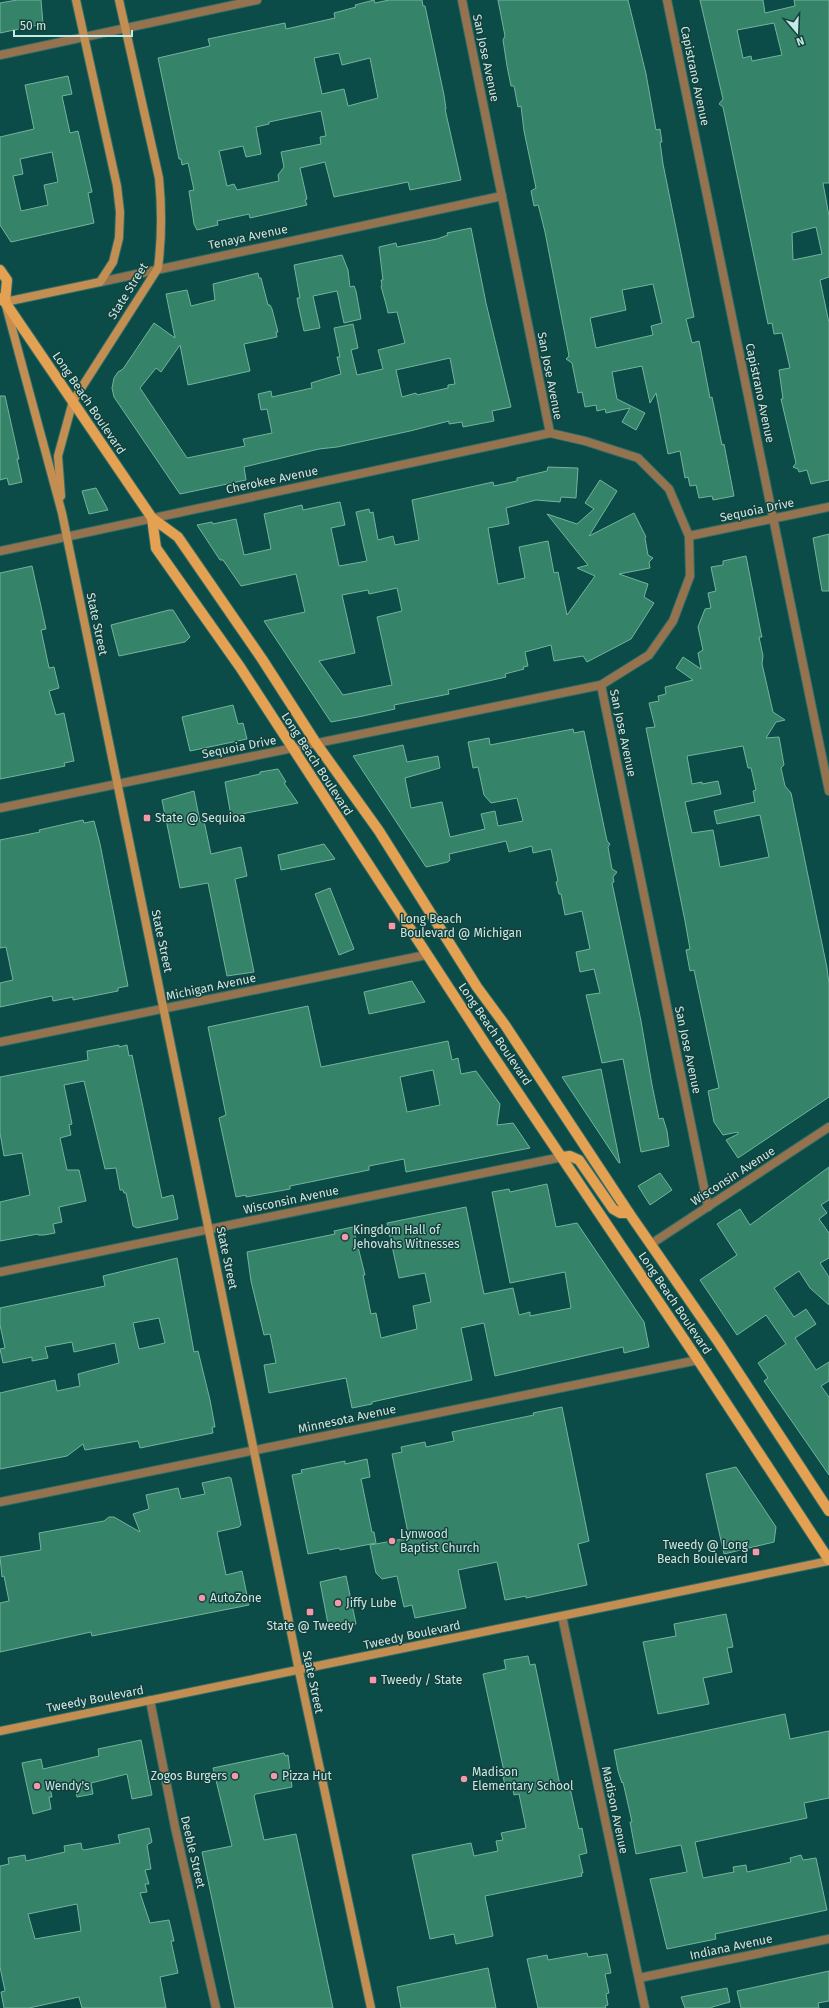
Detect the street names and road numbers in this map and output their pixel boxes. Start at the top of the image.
street label: San Jose Avenue [470,13,502,103]
street label: Capistrano Avenue [678,25,712,127]
street label: Tenaya Avenue [207,222,289,252]
street label: State Street [105,260,151,322]
street label: San Jose Avenue [535,331,565,421]
street label: Capistrano Avenue [743,342,777,444]
street label: Long Beach Boulevard [50,349,128,457]
street label: Cherokee Avenue [225,463,319,497]
street label: Sequoia Drive [719,495,795,525]
street label: State Street [84,591,111,657]
street label: San Jose Avenue [607,688,639,778]
street label: Long Beach Boulevard [278,710,356,818]
street label: Sequoia Drive [201,733,277,761]
street label: State Street [149,908,176,974]
street label: Michigan Avenue [165,971,257,1003]
street label: Long Beach Boulevard [456,980,534,1088]
street label: San Jose Avenue [672,1005,704,1095]
street label: Wisconsin Avenue [688,1144,778,1208]
street label: Wisconsin Avenue [242,1183,340,1217]
street label: State Street [214,1225,241,1291]
street label: Long Beach Boulevard [636,1249,714,1357]
street label: Minnesota Avenue [297,1402,397,1436]
street label: Tweedy Boulevard [362,1618,462,1652]
street label: State Street [300,1649,327,1715]
street label: Tweedy Boulevard [45,1683,145,1715]
street label: Madison Avenue [599,1765,631,1855]
street label: Deeble Street [178,1815,208,1890]
street label: Indiana Avenue [688,1931,774,1963]

